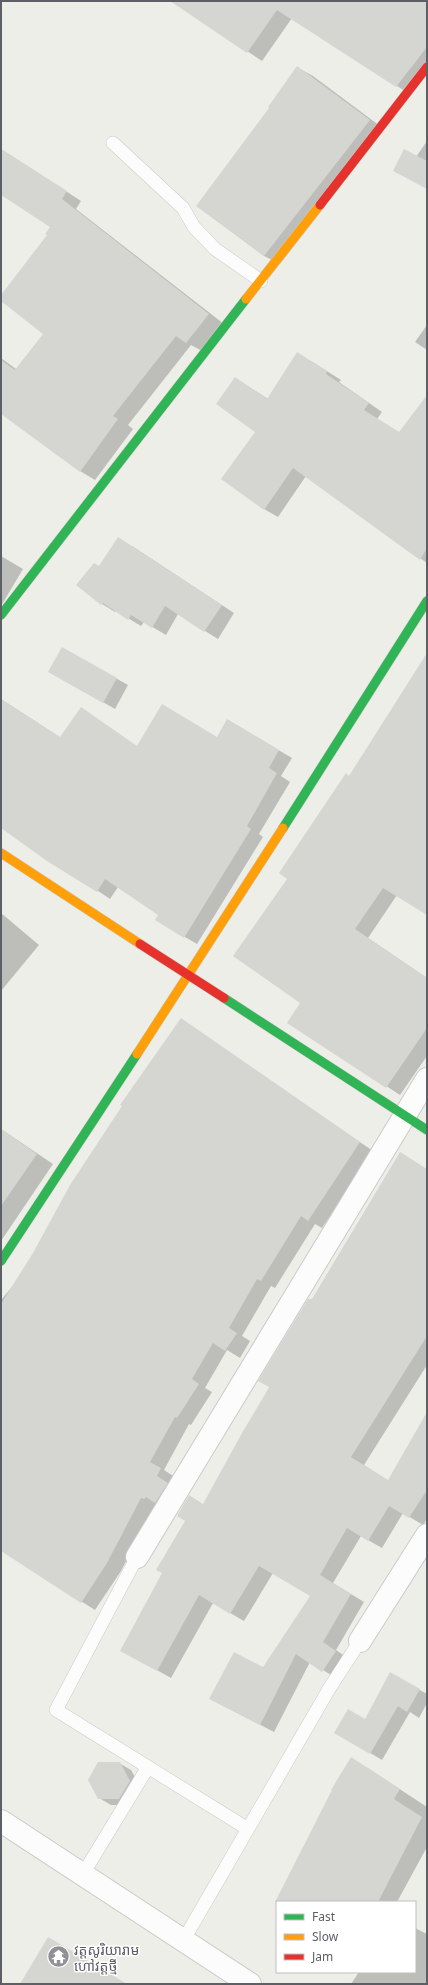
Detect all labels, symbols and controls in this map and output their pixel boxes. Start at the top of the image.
legend [276,1901,416,1973]
text: Fast [312,1908,336,1925]
text: Slow [312,1928,339,1945]
place label: វត្តសូរិយារាម ហៅវត្តថ្មី [74,1940,139,1975]
temple icon: វត្តសូរិយារាម ហៅវត្តថ្មី [45,1944,71,1970]
text: Jam [311,1948,333,1965]

